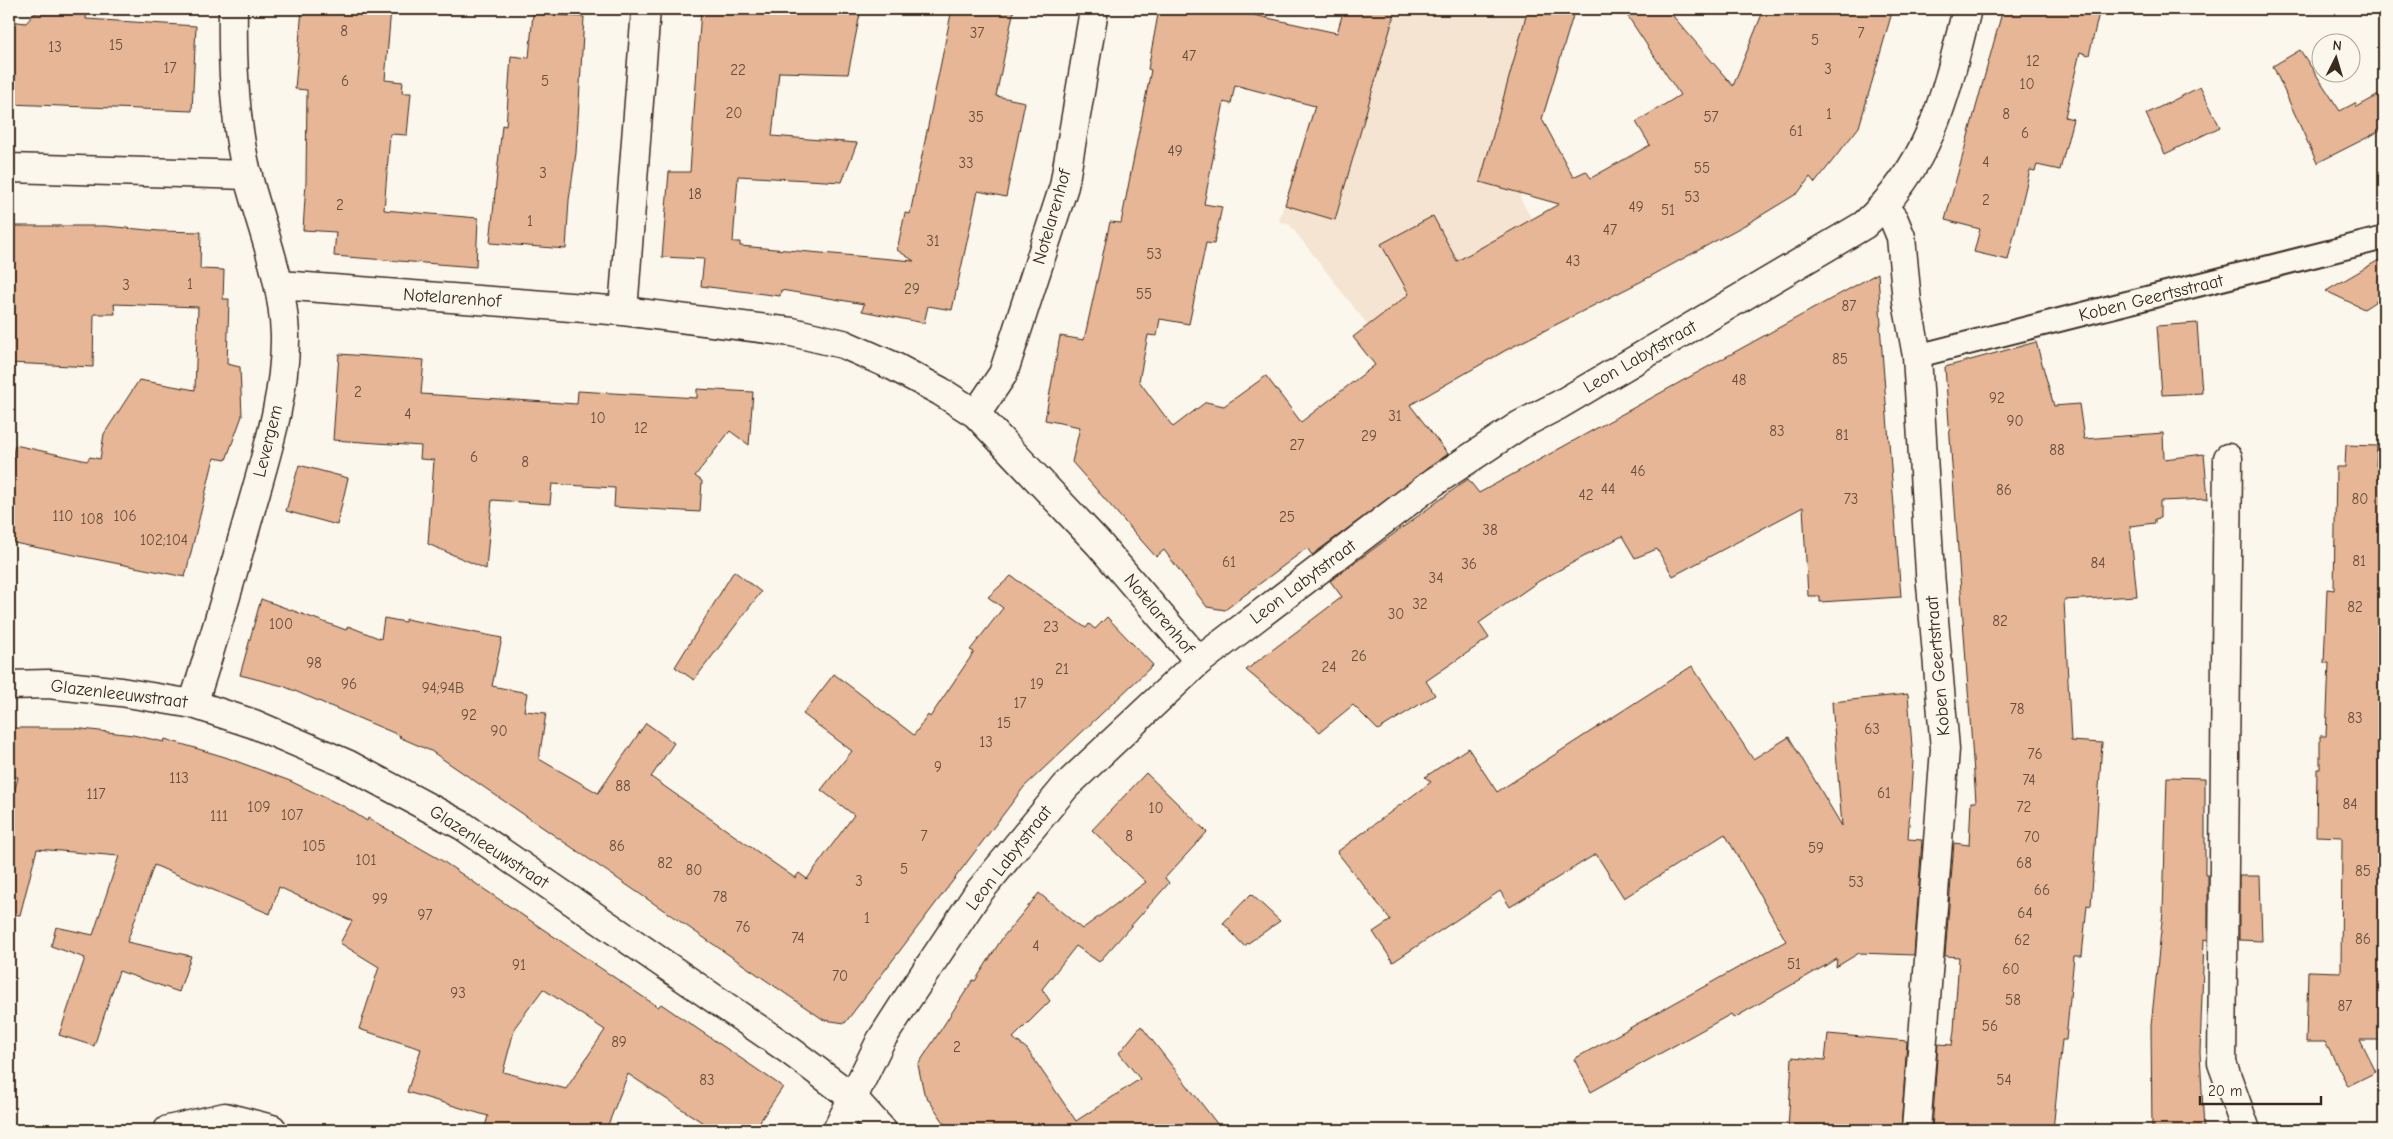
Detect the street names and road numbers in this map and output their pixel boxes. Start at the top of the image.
street label: Notelarenhof [1028,166,1076,267]
street label: Koben Geertsstraat [2077,270,2226,326]
street label: Notelarenhof [402,284,503,312]
street label: Leon Labytstraat [1580,316,1701,398]
street label: Levergem [249,403,287,479]
street label: Leon Labytstraat [1246,535,1361,629]
street label: Notelarenhof [1119,570,1199,659]
street label: Koben Geertstraat [1921,594,1955,737]
street label: Glazenleeuwstraat [49,675,189,713]
street label: Glazenleeuwstraat [426,801,553,894]
street label: Leon Labytstraat [962,801,1057,915]

